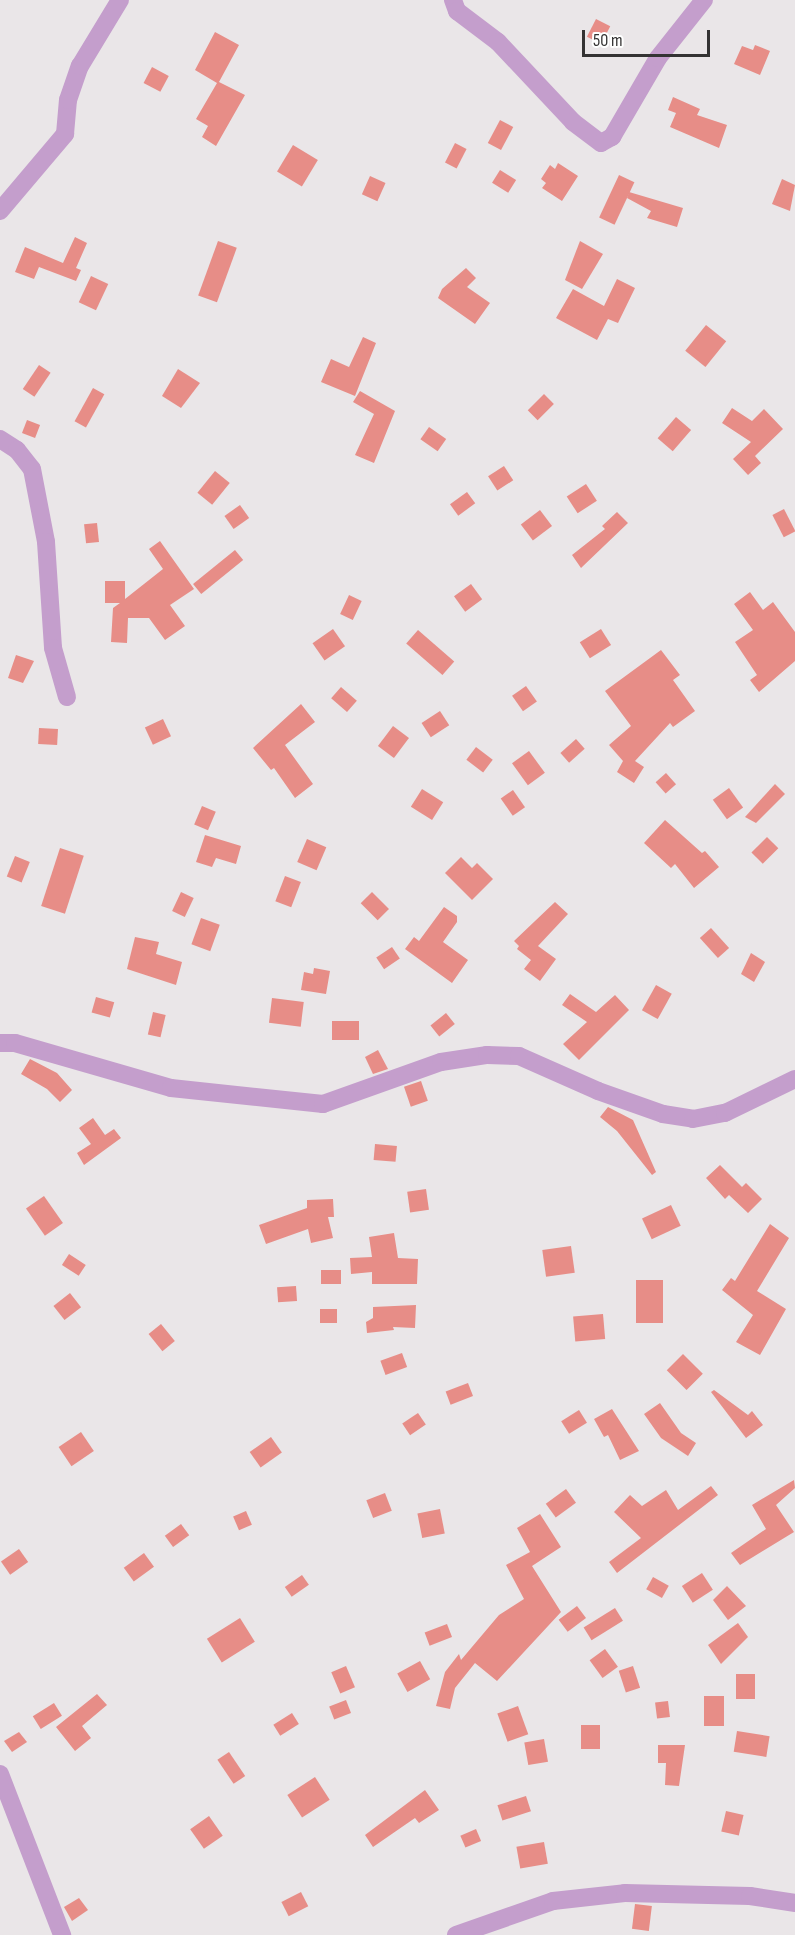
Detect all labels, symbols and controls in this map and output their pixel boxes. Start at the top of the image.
scale bar [585,18,712,56]
text: 50 m [593,30,623,51]

